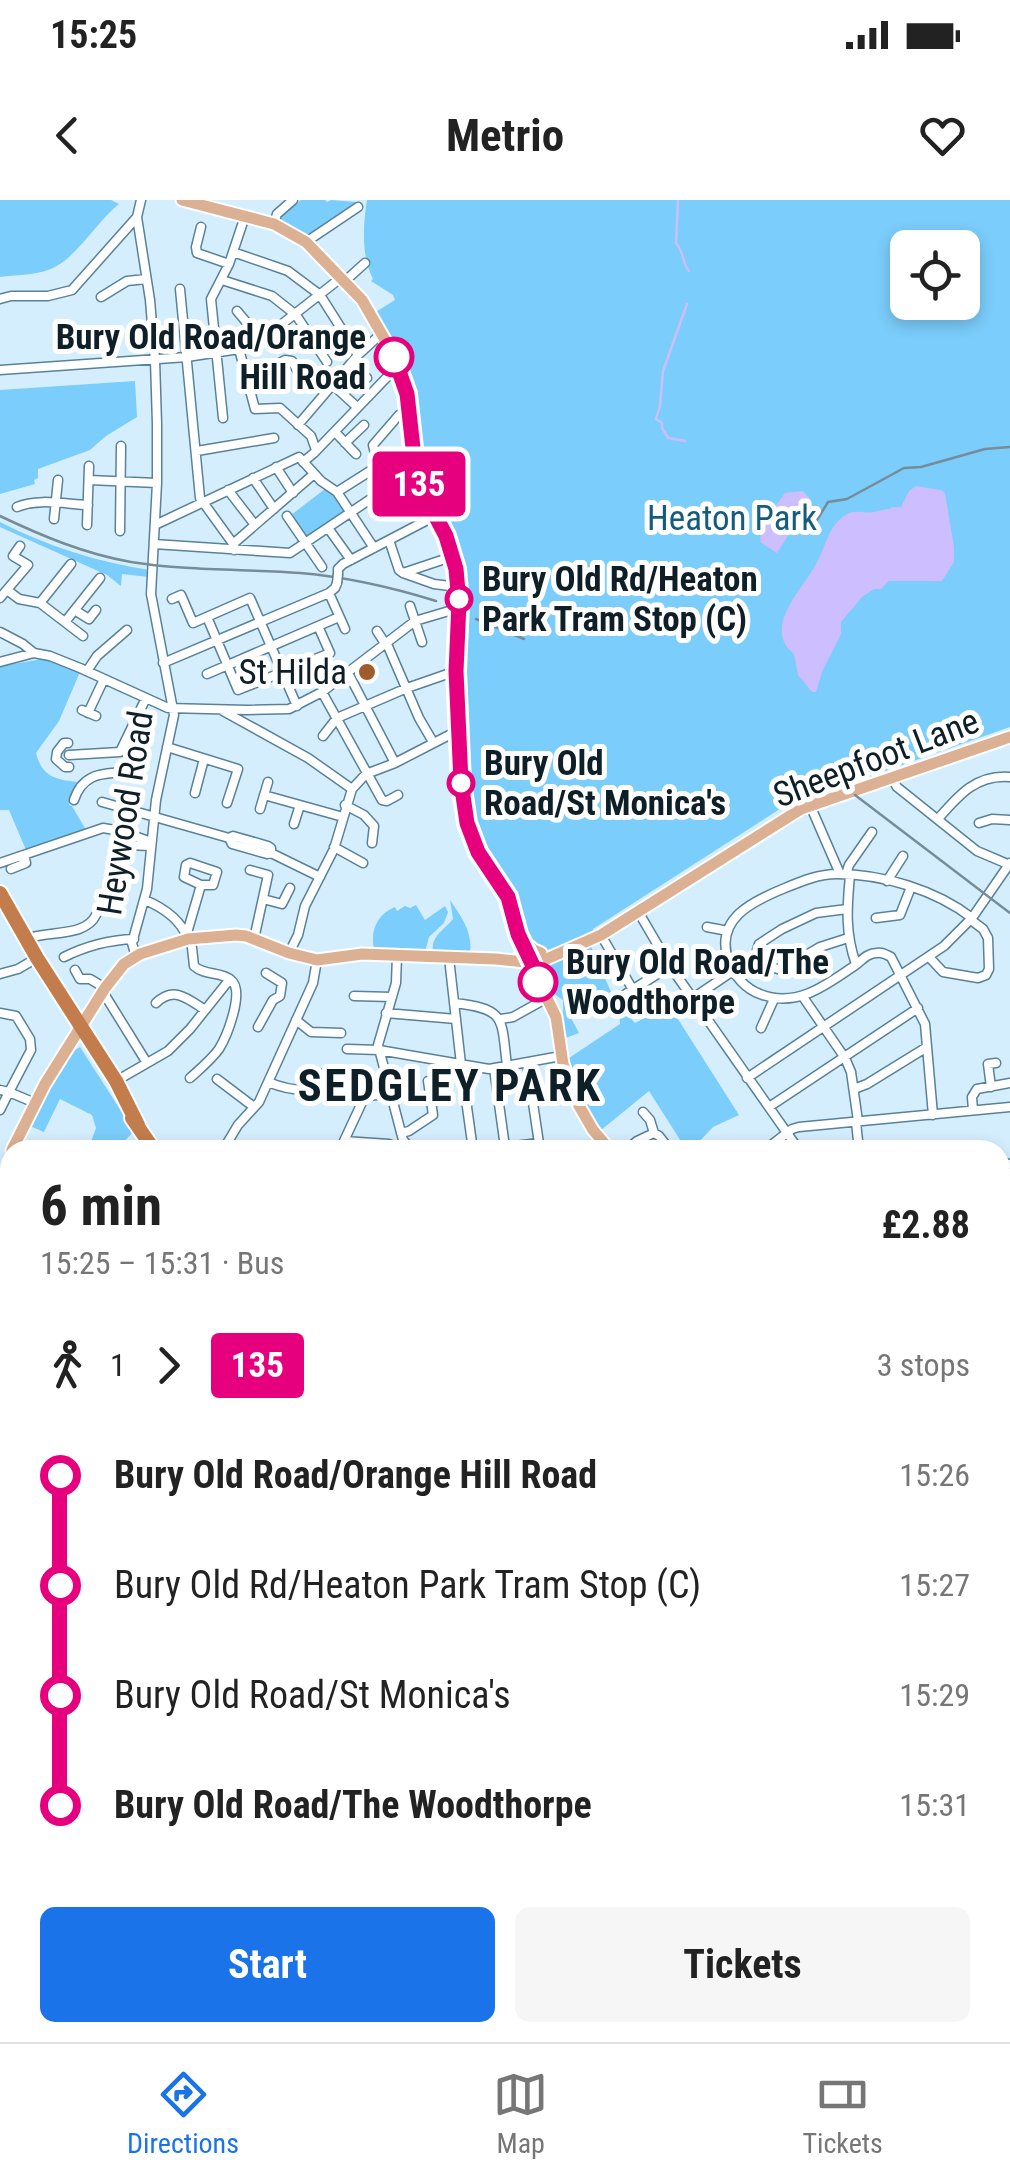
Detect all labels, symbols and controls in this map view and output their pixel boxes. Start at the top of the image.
text: 15:25 [50,13,137,57]
icon: back [40,108,95,163]
icon: heart [915,108,970,163]
text: Metrio [446,109,564,162]
map controls [890,230,980,320]
button: locate [890,230,980,320]
place label: Bury Old Road/Orange Hill Road [56,317,366,398]
marker: Bury Old Road/Orange Hill Road [375,338,413,376]
line badge: 135 [362,452,476,516]
text: 135 [392,464,446,505]
park label: Heaton Park [647,498,817,539]
place label: Bury Old Rd/Heaton Park Tram Stop (C) [482,559,758,640]
marker: Bury Old Rd/Heaton Park Tram Stop (C) [446,586,472,612]
place label: St Hilda [239,652,347,693]
marker: St Hilda [356,661,378,683]
street label: Sheepfoot Lane [768,701,985,816]
street label: Heywood Road [89,708,162,918]
place label: Bury Old Road/St Monica's [484,743,726,824]
marker: Bury Old Road/St Monica's [448,770,474,796]
place label: Bury Old Road/The Woodthorpe [566,942,829,1023]
marker: Bury Old Road/The Woodthorpe [519,963,557,1001]
district label: SEDGLEY PARK [298,1059,602,1112]
text: 6 min [40,1174,162,1238]
text: £2.88 [881,1203,970,1247]
text: 15:25 – 15:31 · Bus [40,1244,284,1282]
icon: walk [40,1338,95,1393]
icon: forward [141,1338,196,1393]
text: 135 [231,1345,284,1386]
text: 1 [110,1346,126,1384]
text: 3 stops [877,1346,970,1384]
text: Bury Old Road/Orange Hill Road [114,1453,597,1497]
text: 15:26 [899,1456,970,1494]
text: Bury Old Rd/Heaton Park Tram Stop (C) [114,1563,701,1607]
text: 15:27 [899,1566,970,1604]
text: Bury Old Road/St Monica's [114,1673,511,1717]
text: 15:29 [899,1676,970,1714]
text: Bury Old Road/The Woodthorpe [114,1783,592,1827]
text: 15:31 [899,1786,970,1824]
button: Start [40,1907,495,2022]
button: Tickets [515,1907,970,2022]
tab: Directions [127,2067,239,2160]
tab: Map [493,2067,548,2160]
tab: Tickets [802,2067,883,2160]

